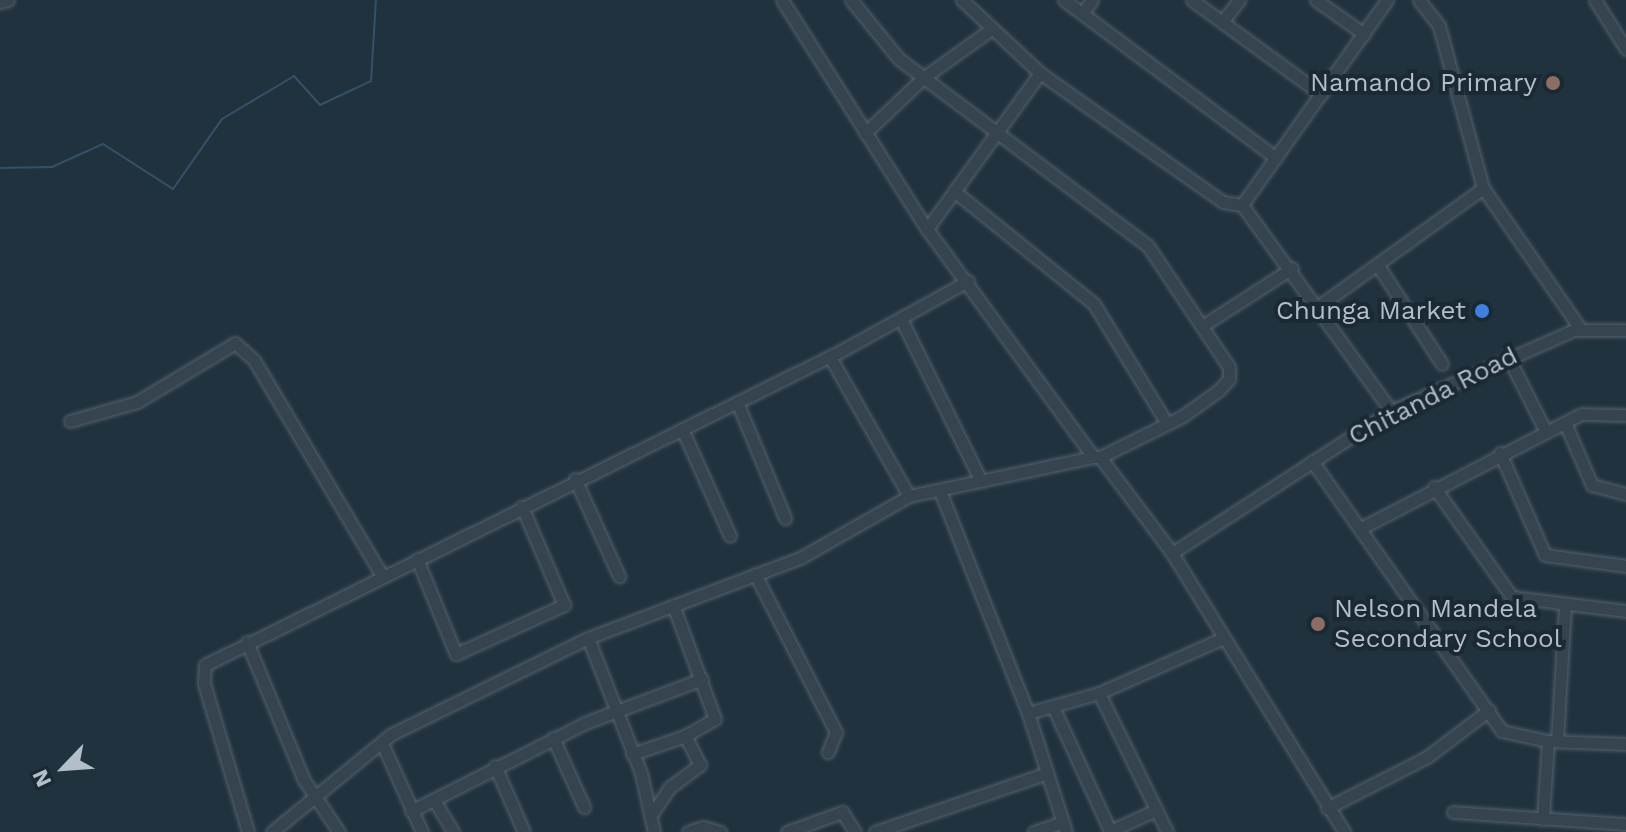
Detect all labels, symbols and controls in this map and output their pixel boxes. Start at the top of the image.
place label: Namando Primary [1310,67,1537,99]
marker: Namando Primary [1544,74,1562,92]
place label: Chunga Market [1275,295,1466,327]
marker: Chunga Market [1473,302,1491,320]
street label: Chitanda Road [1343,340,1523,452]
place label: Nelson Mandela Secondary School [1334,593,1562,654]
marker: Nelson Mandela Secondary School [1309,615,1327,633]
north arrow [24,728,104,808]
text: N [27,766,57,791]

